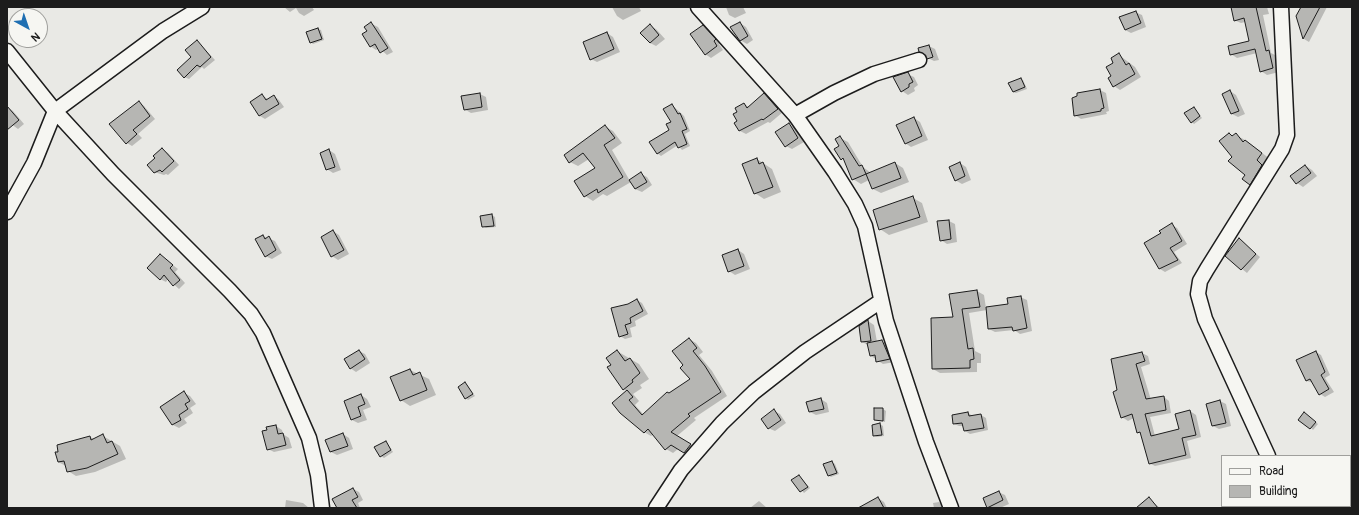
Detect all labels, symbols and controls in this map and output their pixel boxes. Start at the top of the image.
north arrow [8,8,48,48]
text: N [28,29,42,44]
legend [1221,455,1351,507]
text: Road [1259,464,1284,479]
text: Building [1259,484,1298,499]

